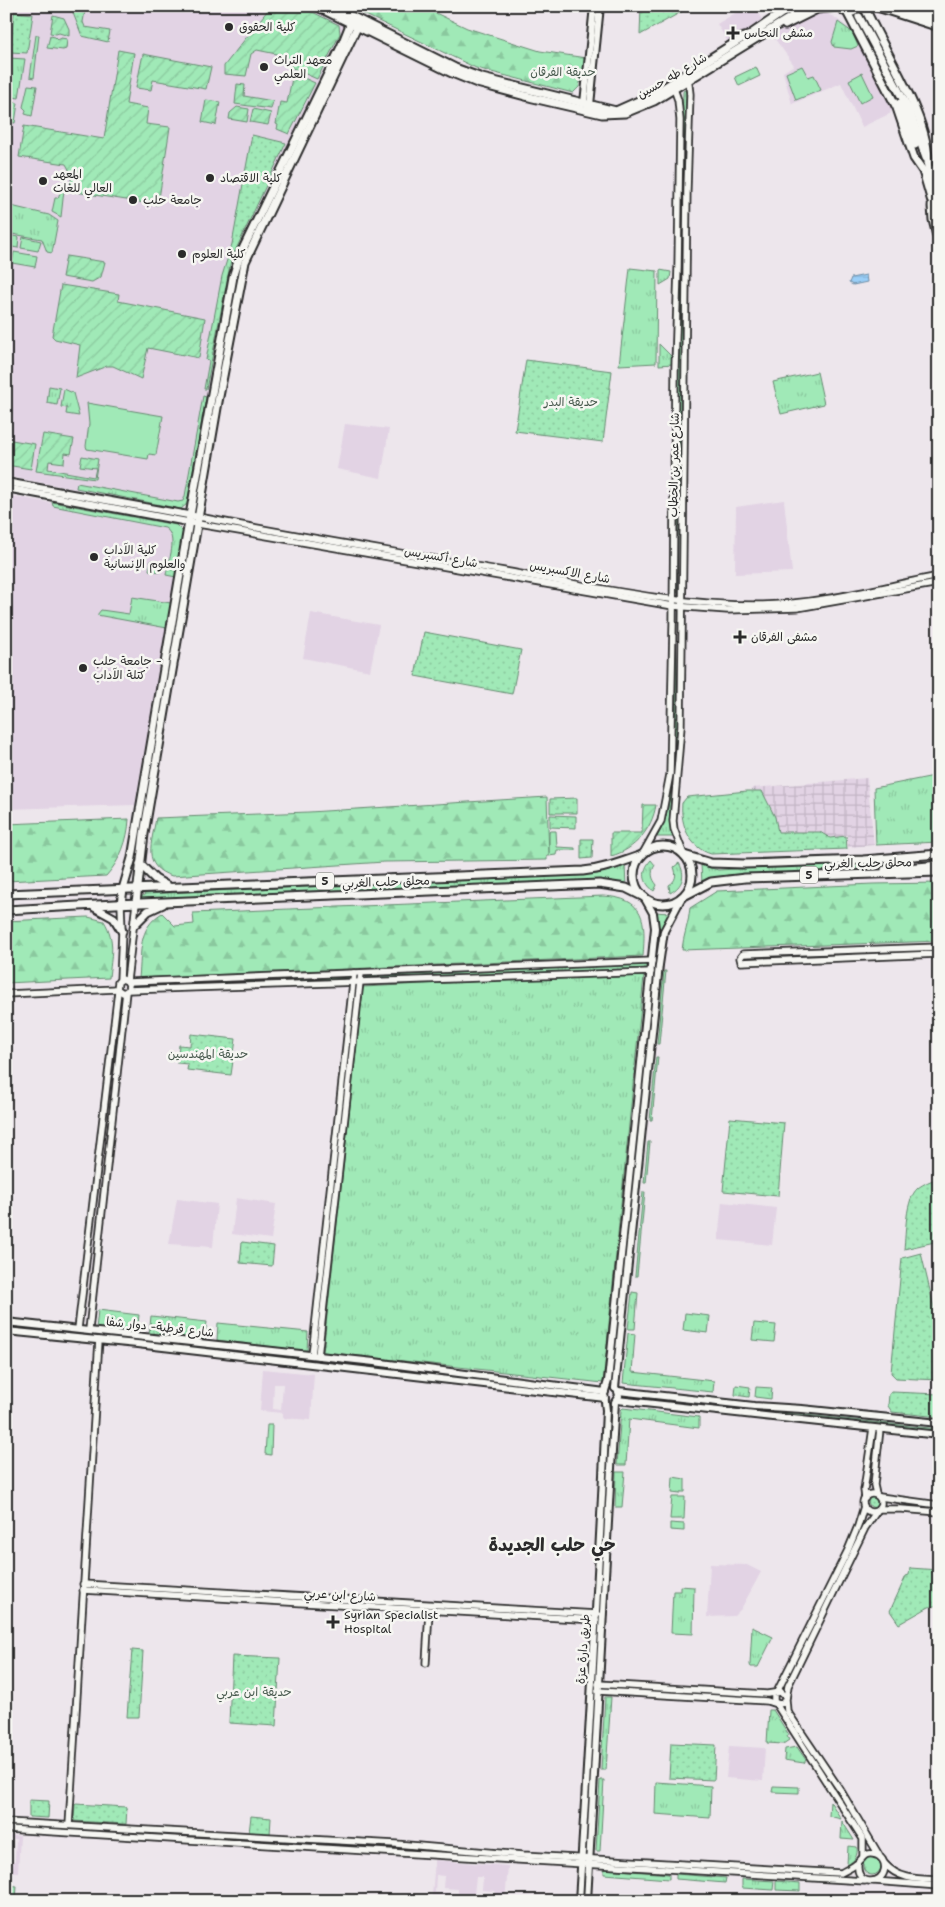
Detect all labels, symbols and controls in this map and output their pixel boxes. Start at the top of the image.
place label: كلية الحقوق [239,19,295,35]
marker: كلية الحقوق [223,21,235,33]
place label: مشفى النحاس [744,25,813,41]
marker: مشفى النحاس [726,26,740,40]
street label: شارع طه حسين [634,50,710,103]
place label: معهد التراث العلمي [274,52,332,85]
marker: معهد التراث العلمي [258,61,270,73]
park label: حديقة الفرقان [530,64,596,80]
place label: المعهد العالي للغات [53,166,112,199]
place label: كلية الاقتصاد [220,170,282,186]
marker: كلية الاقتصاد [204,172,216,184]
marker: المعهد العالي للغات [37,175,49,187]
place label: جامعة حلب [143,192,202,208]
marker: جامعة حلب [127,194,139,206]
place label: كلية العلوم [192,246,246,263]
marker: كلية العلوم [176,248,188,260]
park label: حديقة البدر [543,394,598,410]
street label: شارع عمر بن الخطاب [665,412,684,518]
place label: كلية الآداب والعلوم الإنسانية [104,542,185,573]
street label: شارع أكسبريس [403,543,479,572]
marker: كلية الآداب والعلوم الإنسانية [88,551,100,563]
street label: شارع الاكسبريس [528,557,611,588]
place label: مشفى الفرقان [751,629,817,645]
marker: مشفى الفرقان [733,630,747,644]
place label: جامعة حلب - كتلة الآداب [93,653,162,683]
marker: جامعة حلب - كتلة الآداب [77,662,89,674]
street label: محلق حلب الغربي [824,854,912,875]
road number: 5 [800,866,818,884]
road number: 5 [316,872,334,889]
street label: محلق حلب الغربي [342,872,430,895]
park label: حديقة المهندسين [168,1046,248,1062]
street label: شارع قرطبة- دوار شفا [105,1313,215,1342]
district label: حي حلب الجديدة [488,1533,616,1561]
street label: شارع ابن عربي [303,1585,376,1608]
place label: Syrian Specialist Hospital [344,1607,438,1637]
street label: طريق دارة عزة [573,1613,593,1685]
marker: Syrian Specialist Hospital [326,1615,340,1629]
park label: حديقة ابن عربي [216,1684,292,1703]

